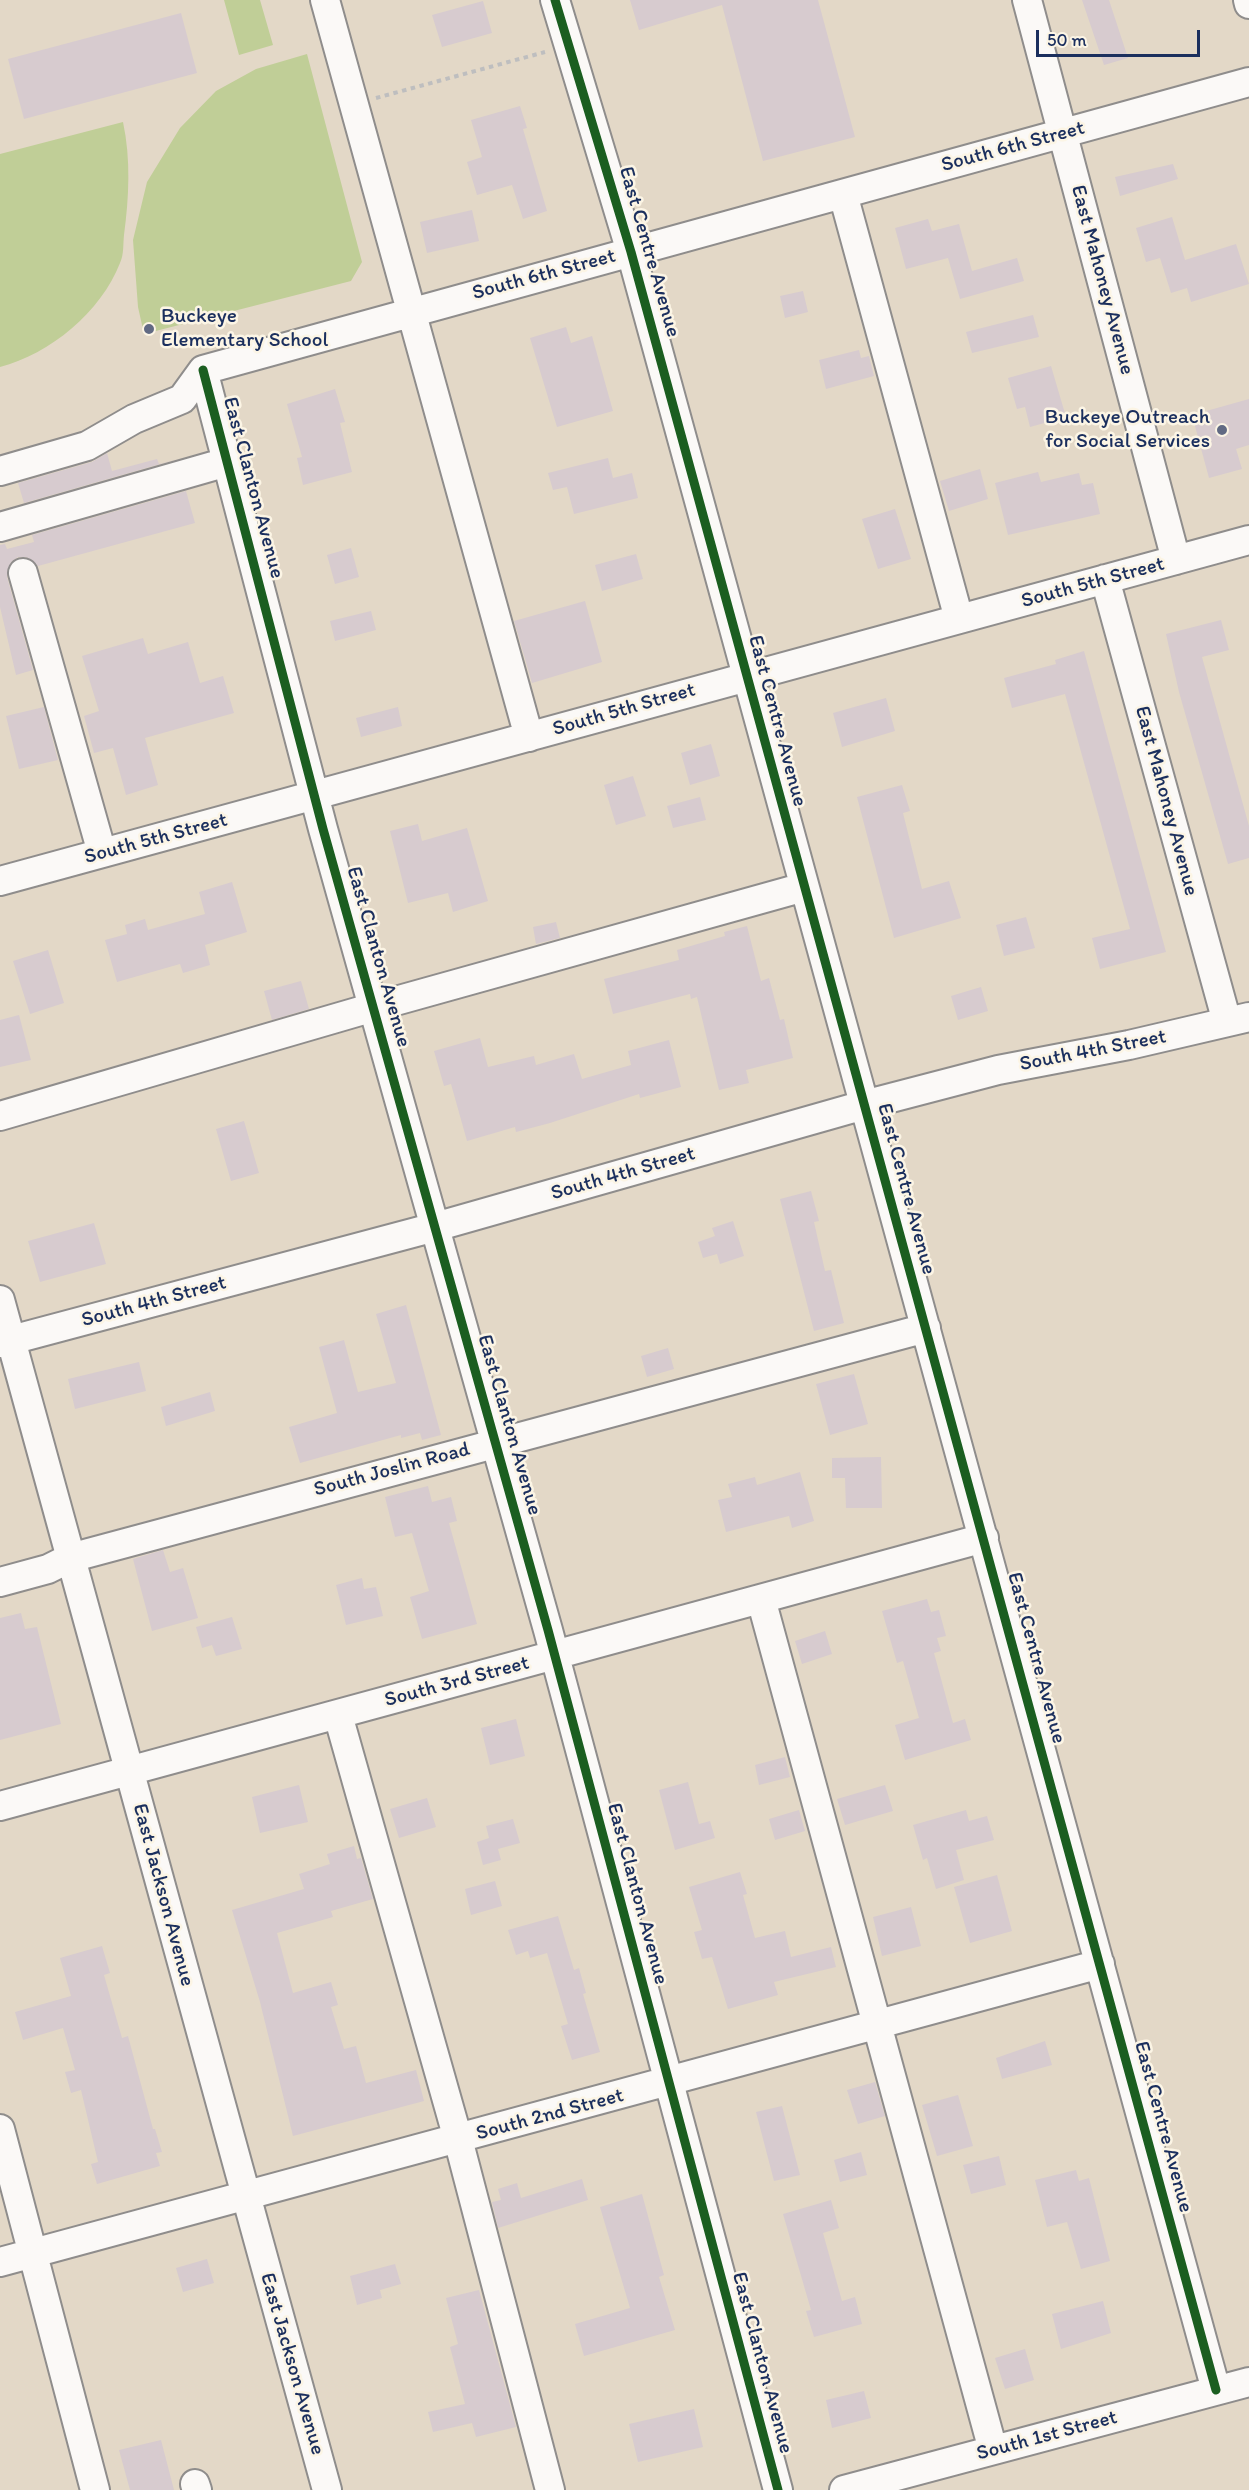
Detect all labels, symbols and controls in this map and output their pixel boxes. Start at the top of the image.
scale bar [1039,18,1202,56]
text: 50 m [1047,29,1087,51]
street label: South 6th Street [939,116,1087,178]
street label: East Centre Avenue [613,164,685,340]
street label: East Mahoney Avenue [1065,182,1139,378]
street label: South 6th Street [470,244,618,306]
place label: Buckeye Elementary School [161,304,328,354]
marker: Buckeye Elementary School [142,322,156,336]
street label: East Clanton Avenue [217,394,289,582]
place label: Buckeye Outreach for Social Services [1045,405,1210,455]
marker: Buckeye Outreach for Social Services [1215,423,1229,437]
street label: South 5th Street [1019,552,1167,614]
street label: East Centre Avenue [742,633,812,809]
street label: South 5th Street [550,678,698,742]
street label: East Mahoney Avenue [1129,703,1203,899]
street label: South 5th Street [82,808,230,870]
street label: East Clanton Avenue [340,864,416,1050]
street label: South 4th Street [1018,1024,1168,1078]
street label: East Centre Avenue [871,1101,941,1277]
street label: South 4th Street [548,1141,698,1207]
street label: South 4th Street [79,1271,229,1333]
street label: East Clanton Avenue [471,1332,547,1518]
street label: South Joslin Road [311,1437,473,1503]
street label: East Centre Avenue [1001,1570,1071,1746]
street label: South 3rd Street [382,1651,532,1713]
street label: East Clanton Avenue [601,1800,673,1988]
street label: East Jackson Avenue [126,1801,200,1989]
street label: East Centre Avenue [1128,2039,1198,2215]
street label: South 2nd Street [473,2083,627,2147]
street label: East Clanton Avenue [726,2269,798,2457]
street label: East Jackson Avenue [254,2270,330,2458]
street label: South 1st Street [974,2405,1120,2467]

